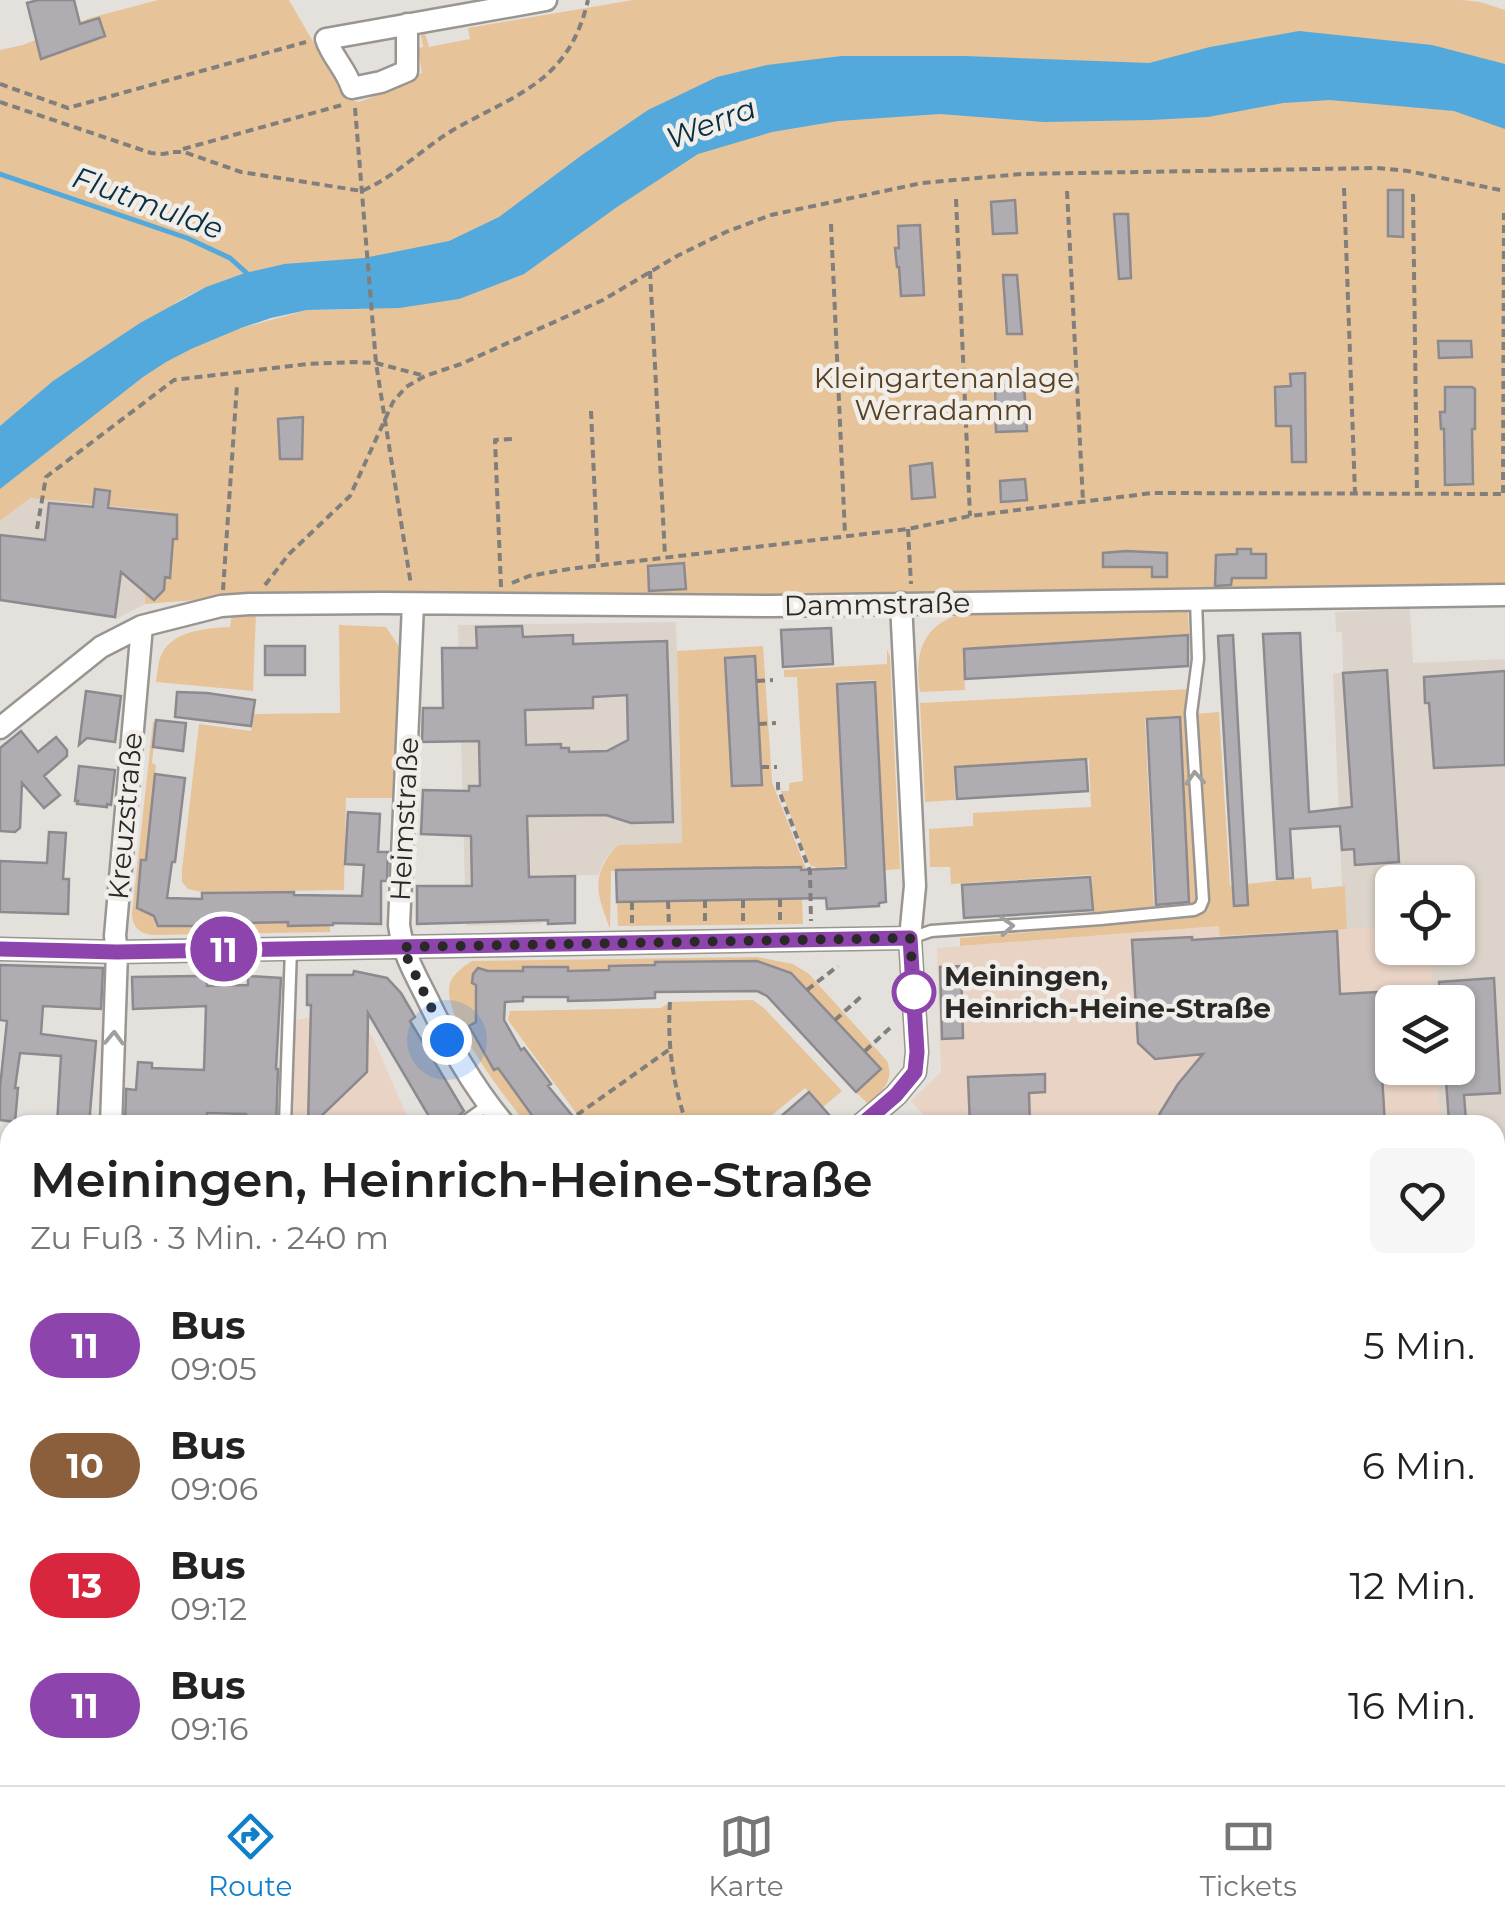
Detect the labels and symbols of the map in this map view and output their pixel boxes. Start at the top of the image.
water label: Werra [661,89,761,157]
water label: Flutmulde [67,159,229,247]
park label: Kleingartenanlage Werradamm [814,361,1074,427]
street label: Dammstraße [784,585,970,623]
street label: Kreuzstraße [101,731,149,901]
street label: Heimstraße [383,736,425,902]
one-way arrow [1185,769,1206,785]
line badge: 11 [179,916,269,982]
one-way arrow [999,916,1015,937]
place label: Meiningen, Heinrich-Heine-Straße [944,959,1271,1025]
marker: Meiningen, Heinrich-Heine-Straße [893,971,935,1013]
your location [422,1015,472,1065]
one-way arrow [103,1030,124,1046]

